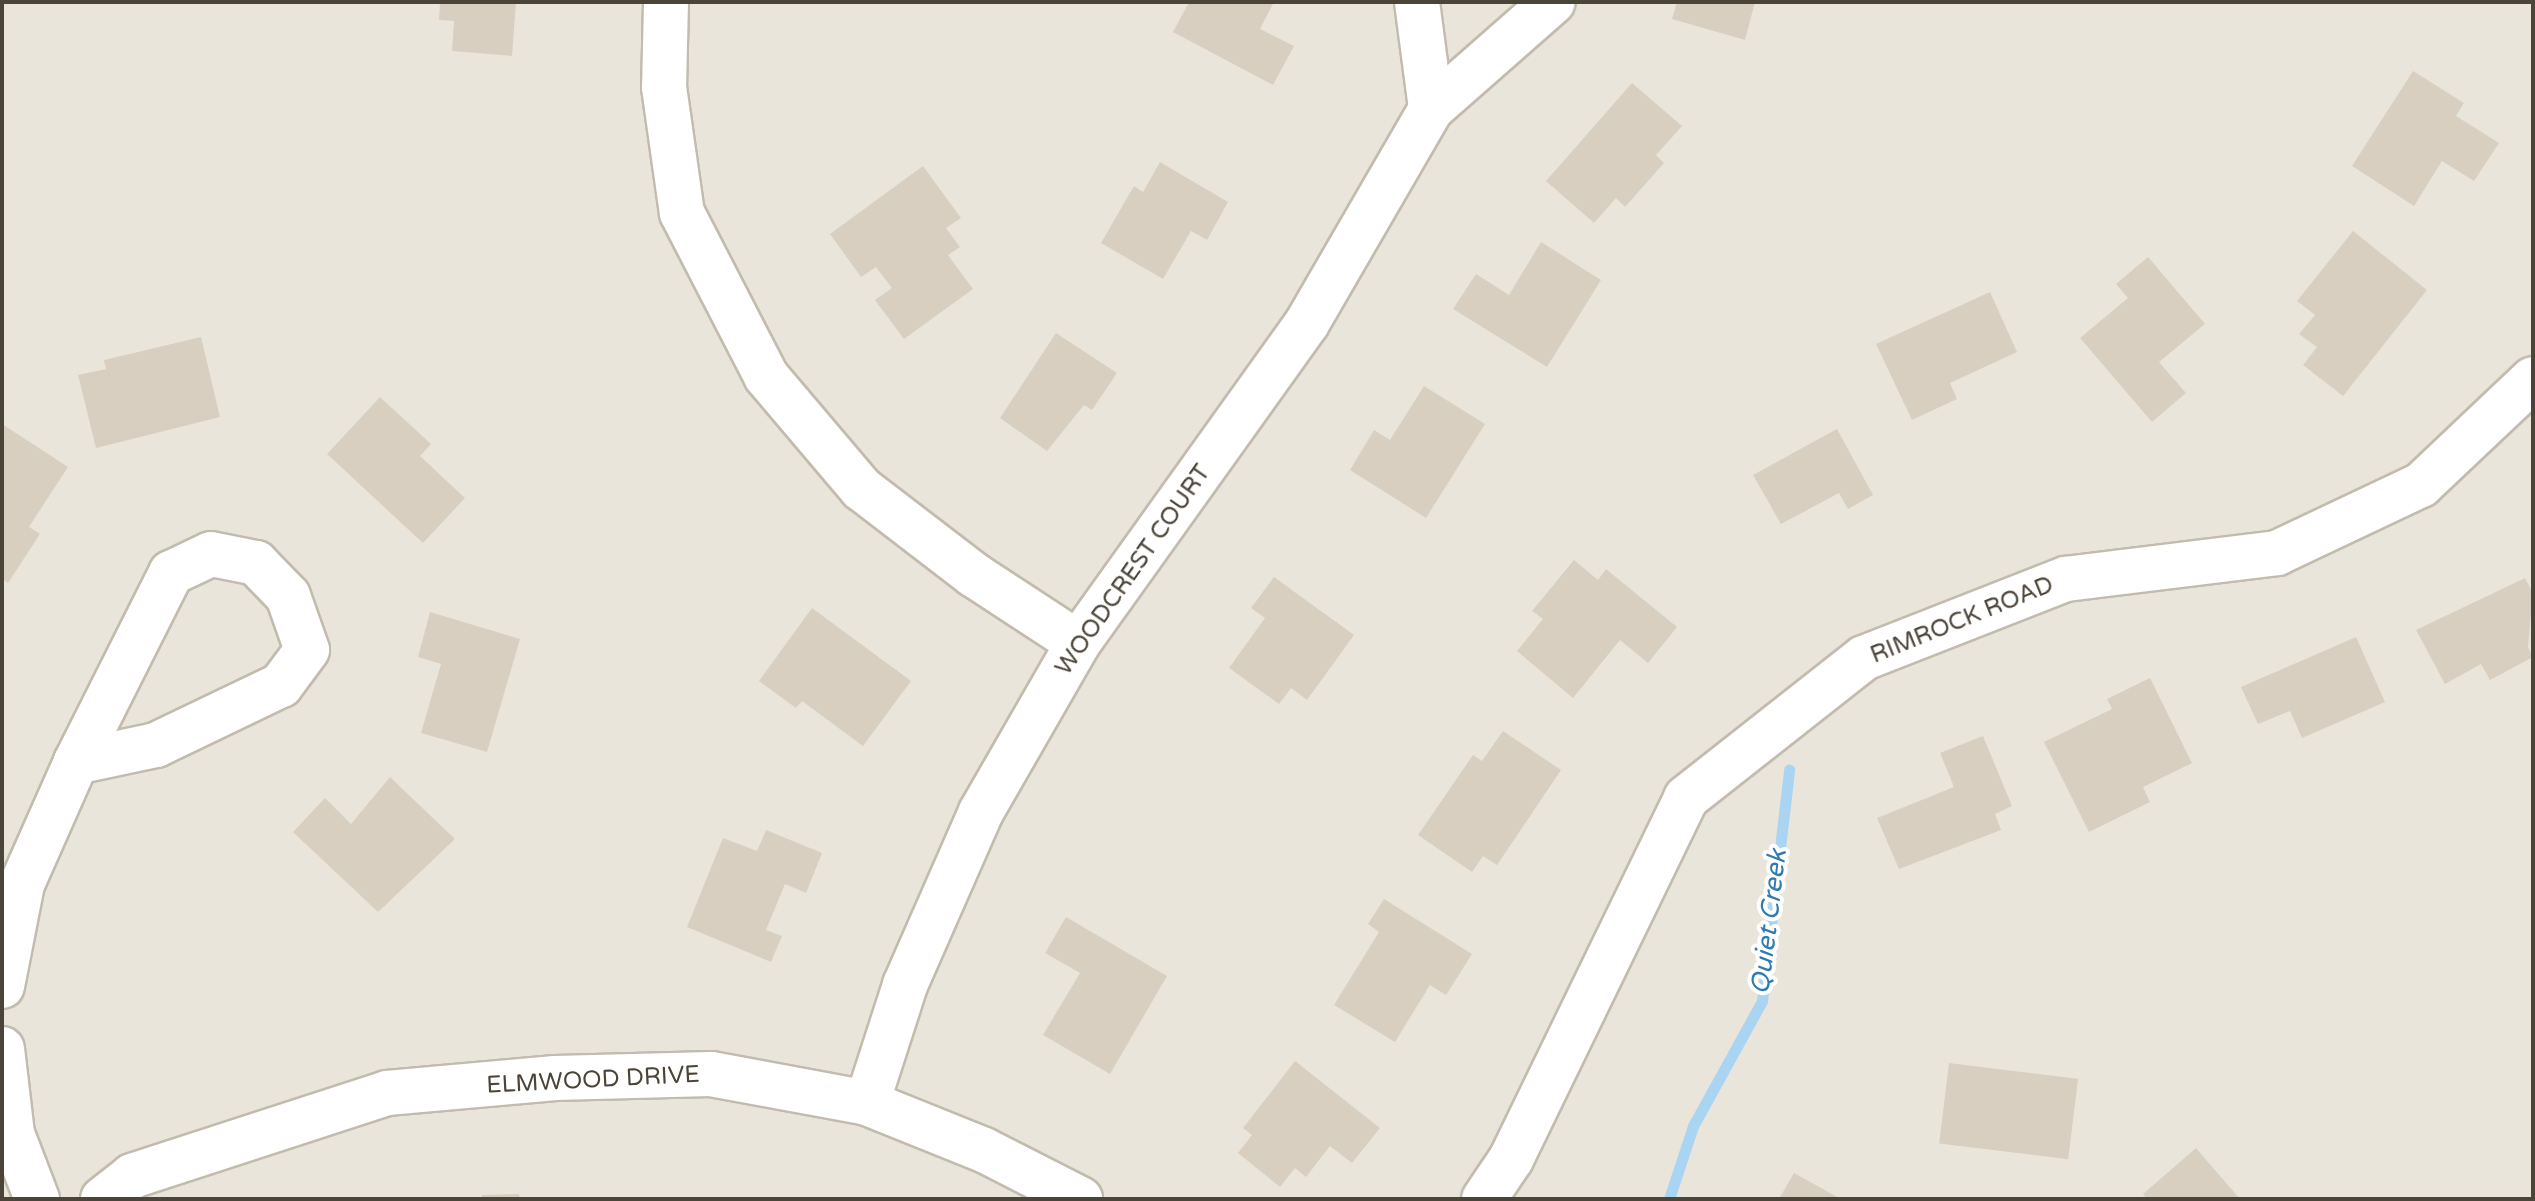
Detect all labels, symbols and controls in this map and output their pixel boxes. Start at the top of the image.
street label: WOODCREST COURT [1049,459,1217,681]
street label: RIMROCK ROAD [1866,570,2058,670]
water label: Quiet Creek [1745,848,1793,996]
street label: ELMWOOD DRIVE [486,1060,700,1100]

